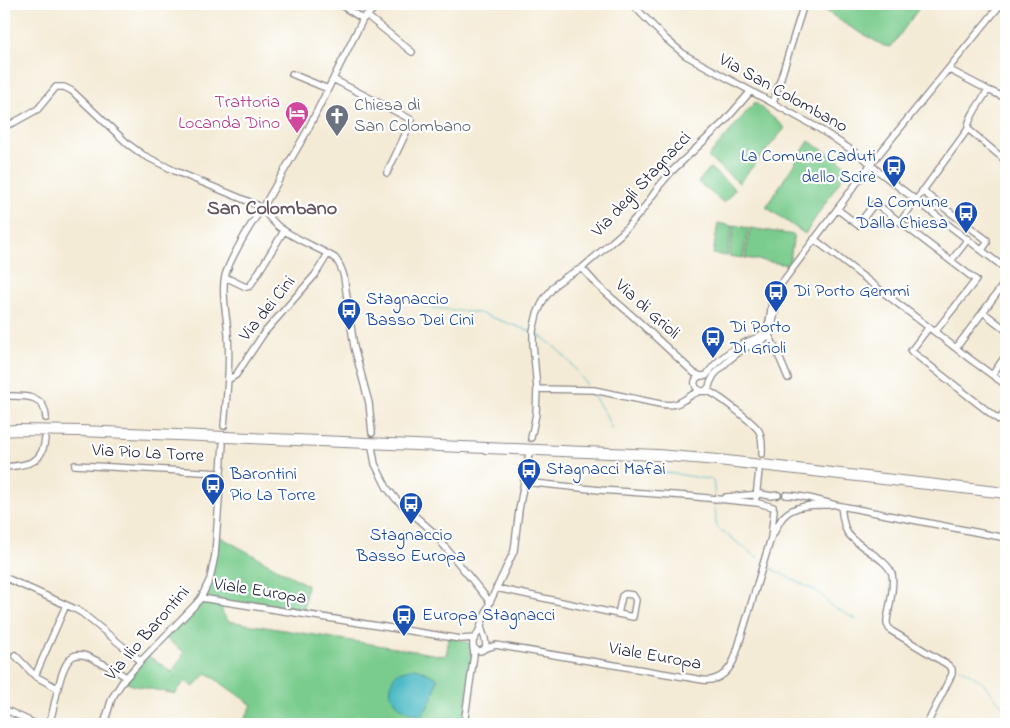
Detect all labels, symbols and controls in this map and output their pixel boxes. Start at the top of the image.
street label: Via San Colombano [713,47,852,140]
place label: Trattoria Locanda Dino [178,90,280,137]
place label: Chiesa di San Colombano [354,93,471,140]
hotel icon: Trattoria Locanda Dino [284,100,310,134]
church icon: Chiesa di San Colombano [324,103,350,137]
street label: Via degli Stagnacci [585,126,699,245]
place label: La Comune Caduti dello Scirè [741,144,877,191]
bus stop icon: La Comune Caduti dello Scirè [881,154,907,188]
place label: La Comune Dalla Chiesa [855,190,949,237]
district label: San Colombano [207,195,337,224]
bus stop icon: La Comune Dalla Chiesa [953,200,979,234]
street label: Via dei Cini [233,271,303,348]
street label: Via di Grioli [608,273,685,346]
bus stop icon: Di Porto Gemmi [763,279,789,313]
place label: Di Porto Gemmi [793,279,910,305]
place label: Stagnaccio Basso Dei Cini [365,287,474,334]
bus stop icon: Stagnaccio Basso Dei Cini [336,297,362,331]
place label: Di Porto Di Grioli [729,315,791,362]
bus stop icon: Di Porto Di Grioli [700,325,726,359]
street label: Via Pio La Torre [90,438,206,470]
bus stop icon: Stagnacci Mafai [516,457,542,491]
place label: Stagnacci Mafai [546,457,666,484]
place label: Barontini Pio La Torre [229,462,316,509]
bus stop icon: Barontini Pio La Torre [200,472,226,506]
bus stop icon: Stagnaccio Basso Europa [398,491,424,525]
place label: Stagnaccio Basso Europa [355,523,466,570]
street label: Viale Europa [211,572,308,612]
street label: Via Ilio Barontini [99,581,197,688]
bus stop icon: Europa Stagnacci [391,603,417,637]
place label: Europa Stagnacci [422,603,555,630]
street label: Viale Europa [606,636,703,678]

